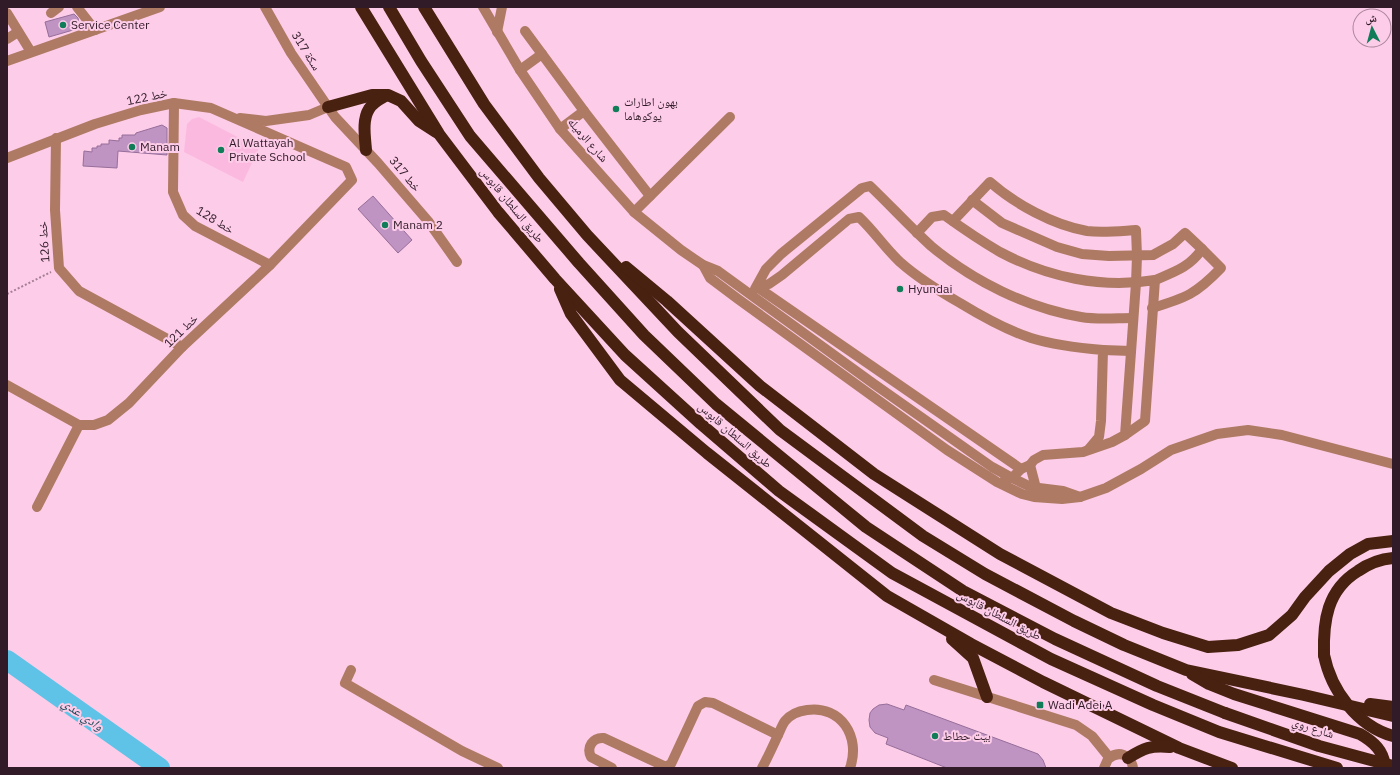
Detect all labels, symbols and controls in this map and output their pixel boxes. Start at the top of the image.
north arrow [1352,8,1392,48]
text: ش [1364,10,1378,27]
place label: Service Center [71,17,150,32]
marker: Service Center [58,20,68,30]
street label: سكة 317 [289,28,324,73]
street label: خط 122 [125,85,169,108]
place label: بهون اطارات يوكوهاما [624,94,678,123]
marker: بهون اطارات يوكوهاما [611,104,621,114]
street label: شارع الرميله [564,114,612,166]
place label: Al Wattayah Private School [229,135,306,164]
place label: Manam [140,139,180,154]
marker: Manam [127,142,137,152]
marker: Al Wattayah Private School [216,145,226,155]
street label: خط 317 [386,153,425,195]
street label: طريق السلطان قابوس [477,164,548,246]
street label: خط 128 [194,202,237,237]
place label: Manam 2 [393,217,443,232]
marker: Manam 2 [380,220,390,230]
street label: خط 126 [35,221,52,263]
place label: Hyundai [908,281,952,296]
marker: Hyundai [895,284,905,294]
street label: خط 121 [161,311,201,350]
street label: طريق السلطان قابوس [695,398,776,471]
street label: طريق السلطان قابوس [954,586,1044,643]
water label: وادي عدي [57,694,107,737]
place label: Wadi Adei A [1048,697,1113,712]
marker: Wadi Adei A [1035,700,1045,710]
street label: شارع روي [1289,714,1336,744]
place label: بيت حطاط [943,728,991,743]
marker: بيت حطاط [930,731,940,741]

